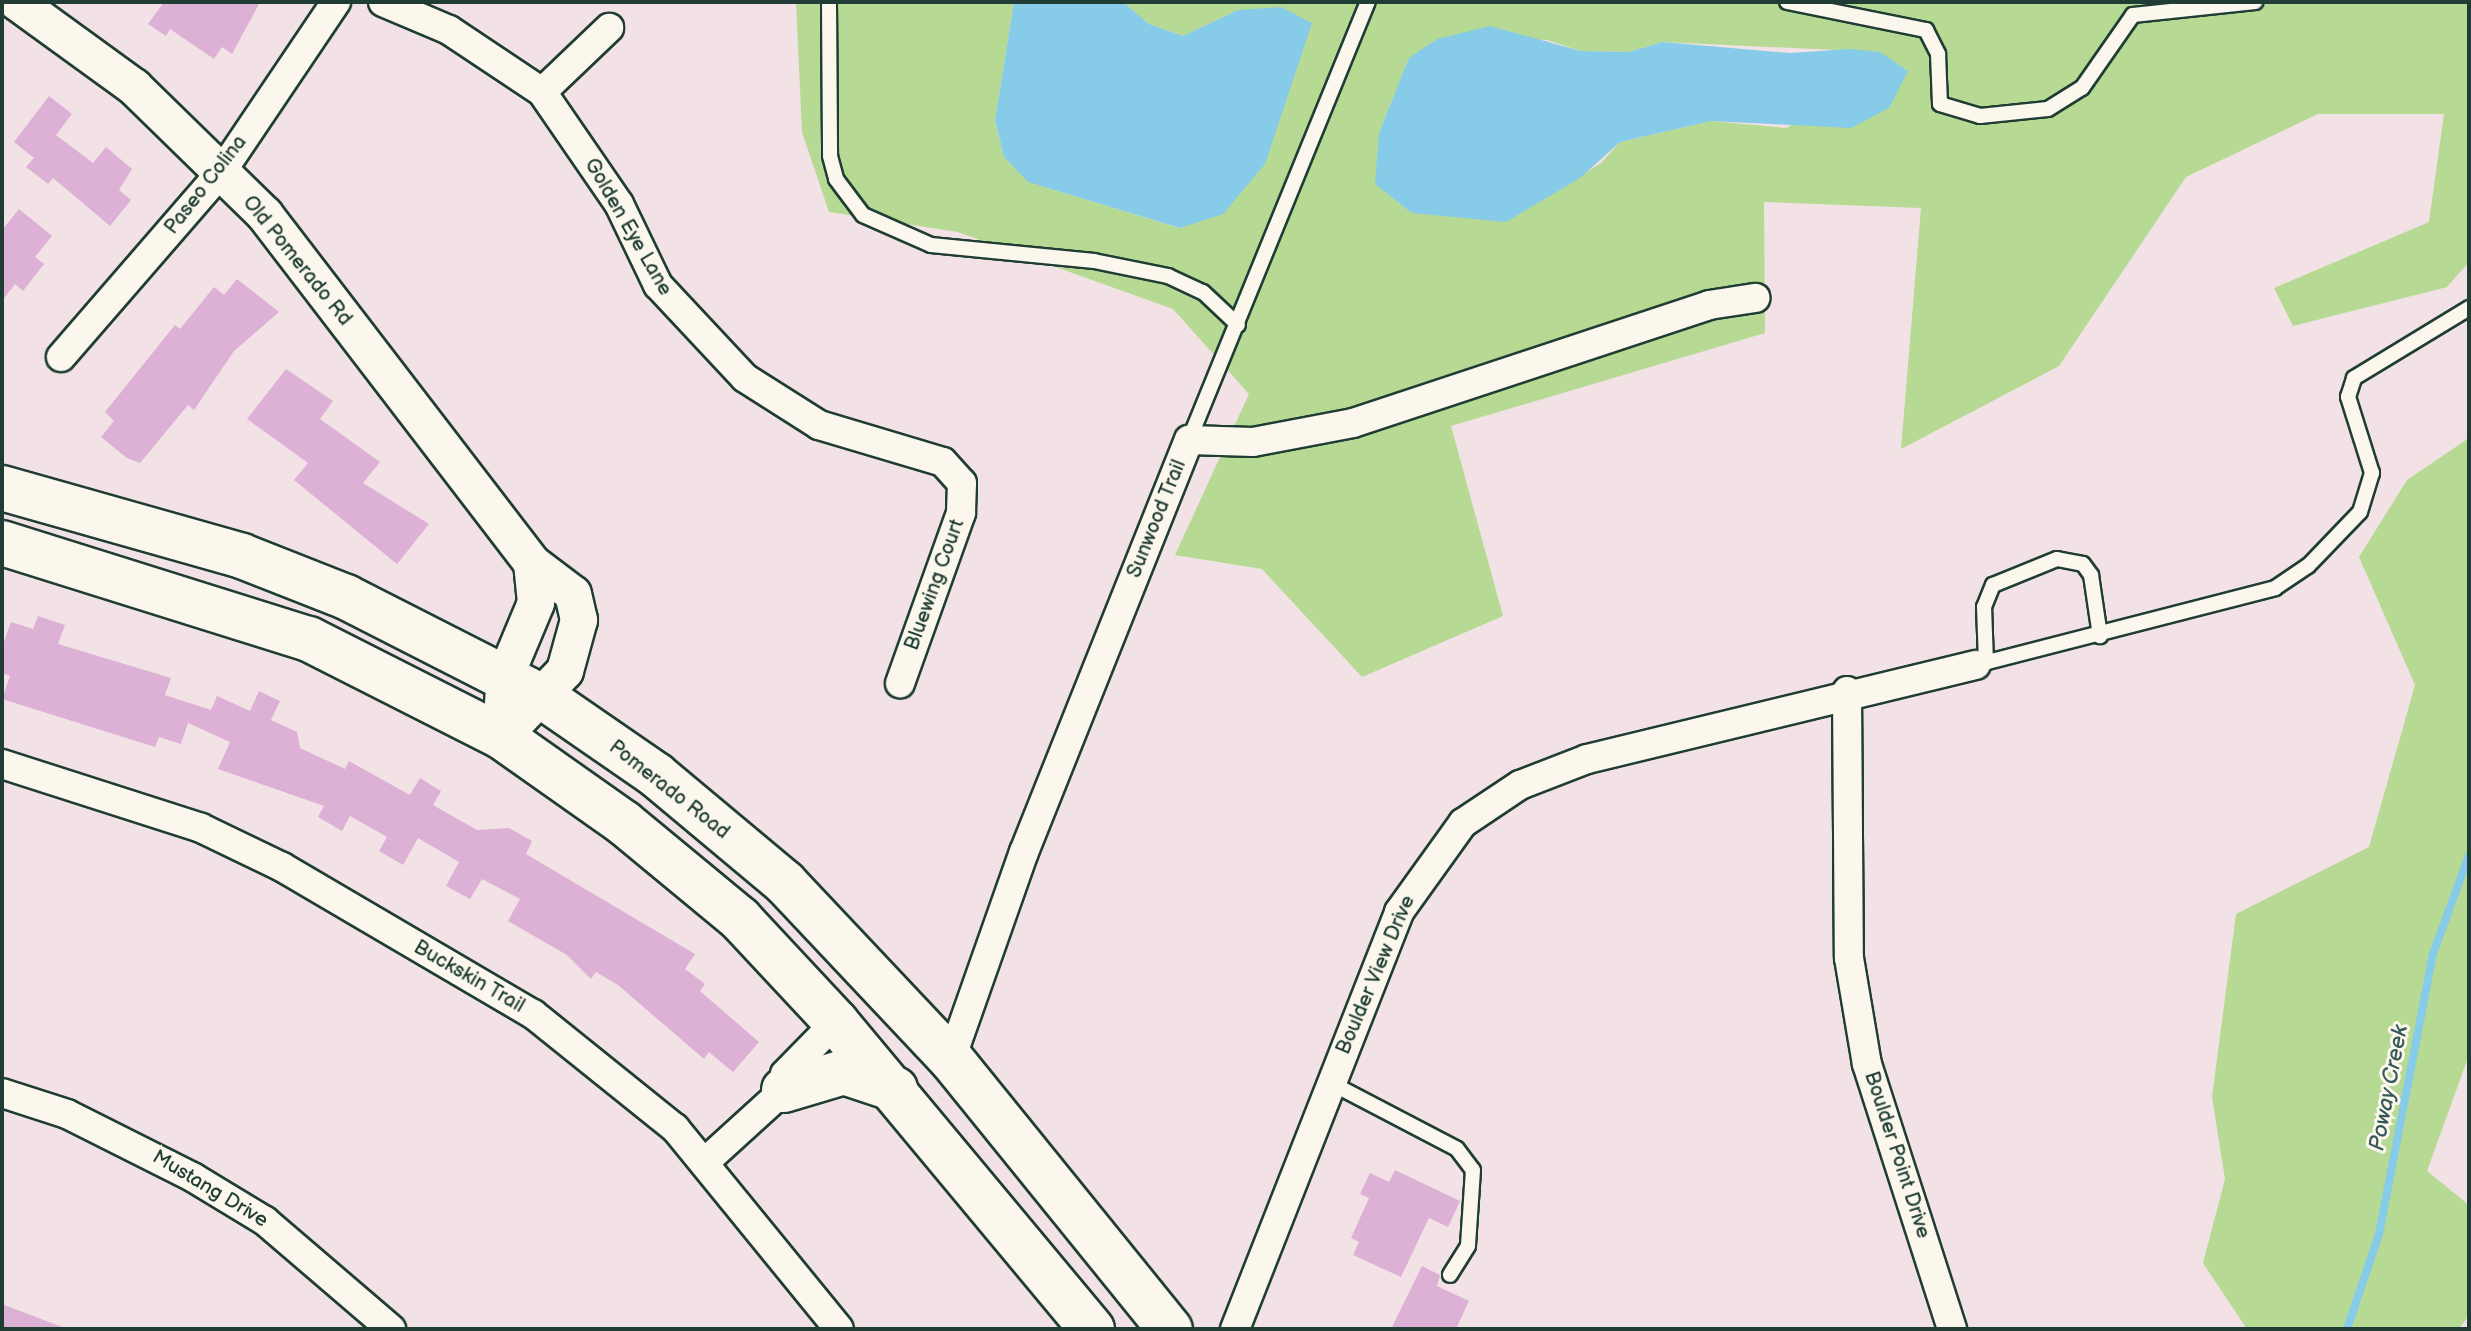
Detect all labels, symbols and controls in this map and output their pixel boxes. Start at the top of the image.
street label: Paseo Colina [160,131,252,239]
street label: Golden Eye Lane [579,154,677,300]
street label: Old Pomerado Rd [237,191,357,331]
street label: Sunwood Trail [1122,456,1192,582]
street label: Bluewing Court [900,516,970,654]
street label: Pomerado Road [604,736,734,844]
street label: Boulder View Drive [1332,892,1420,1058]
street label: Buckskin Trail [409,935,529,1019]
water label: Poway Creek [2364,1022,2414,1154]
street label: Boulder Point Drive [1859,1069,1935,1241]
street label: Mustang Drive [148,1145,272,1233]

